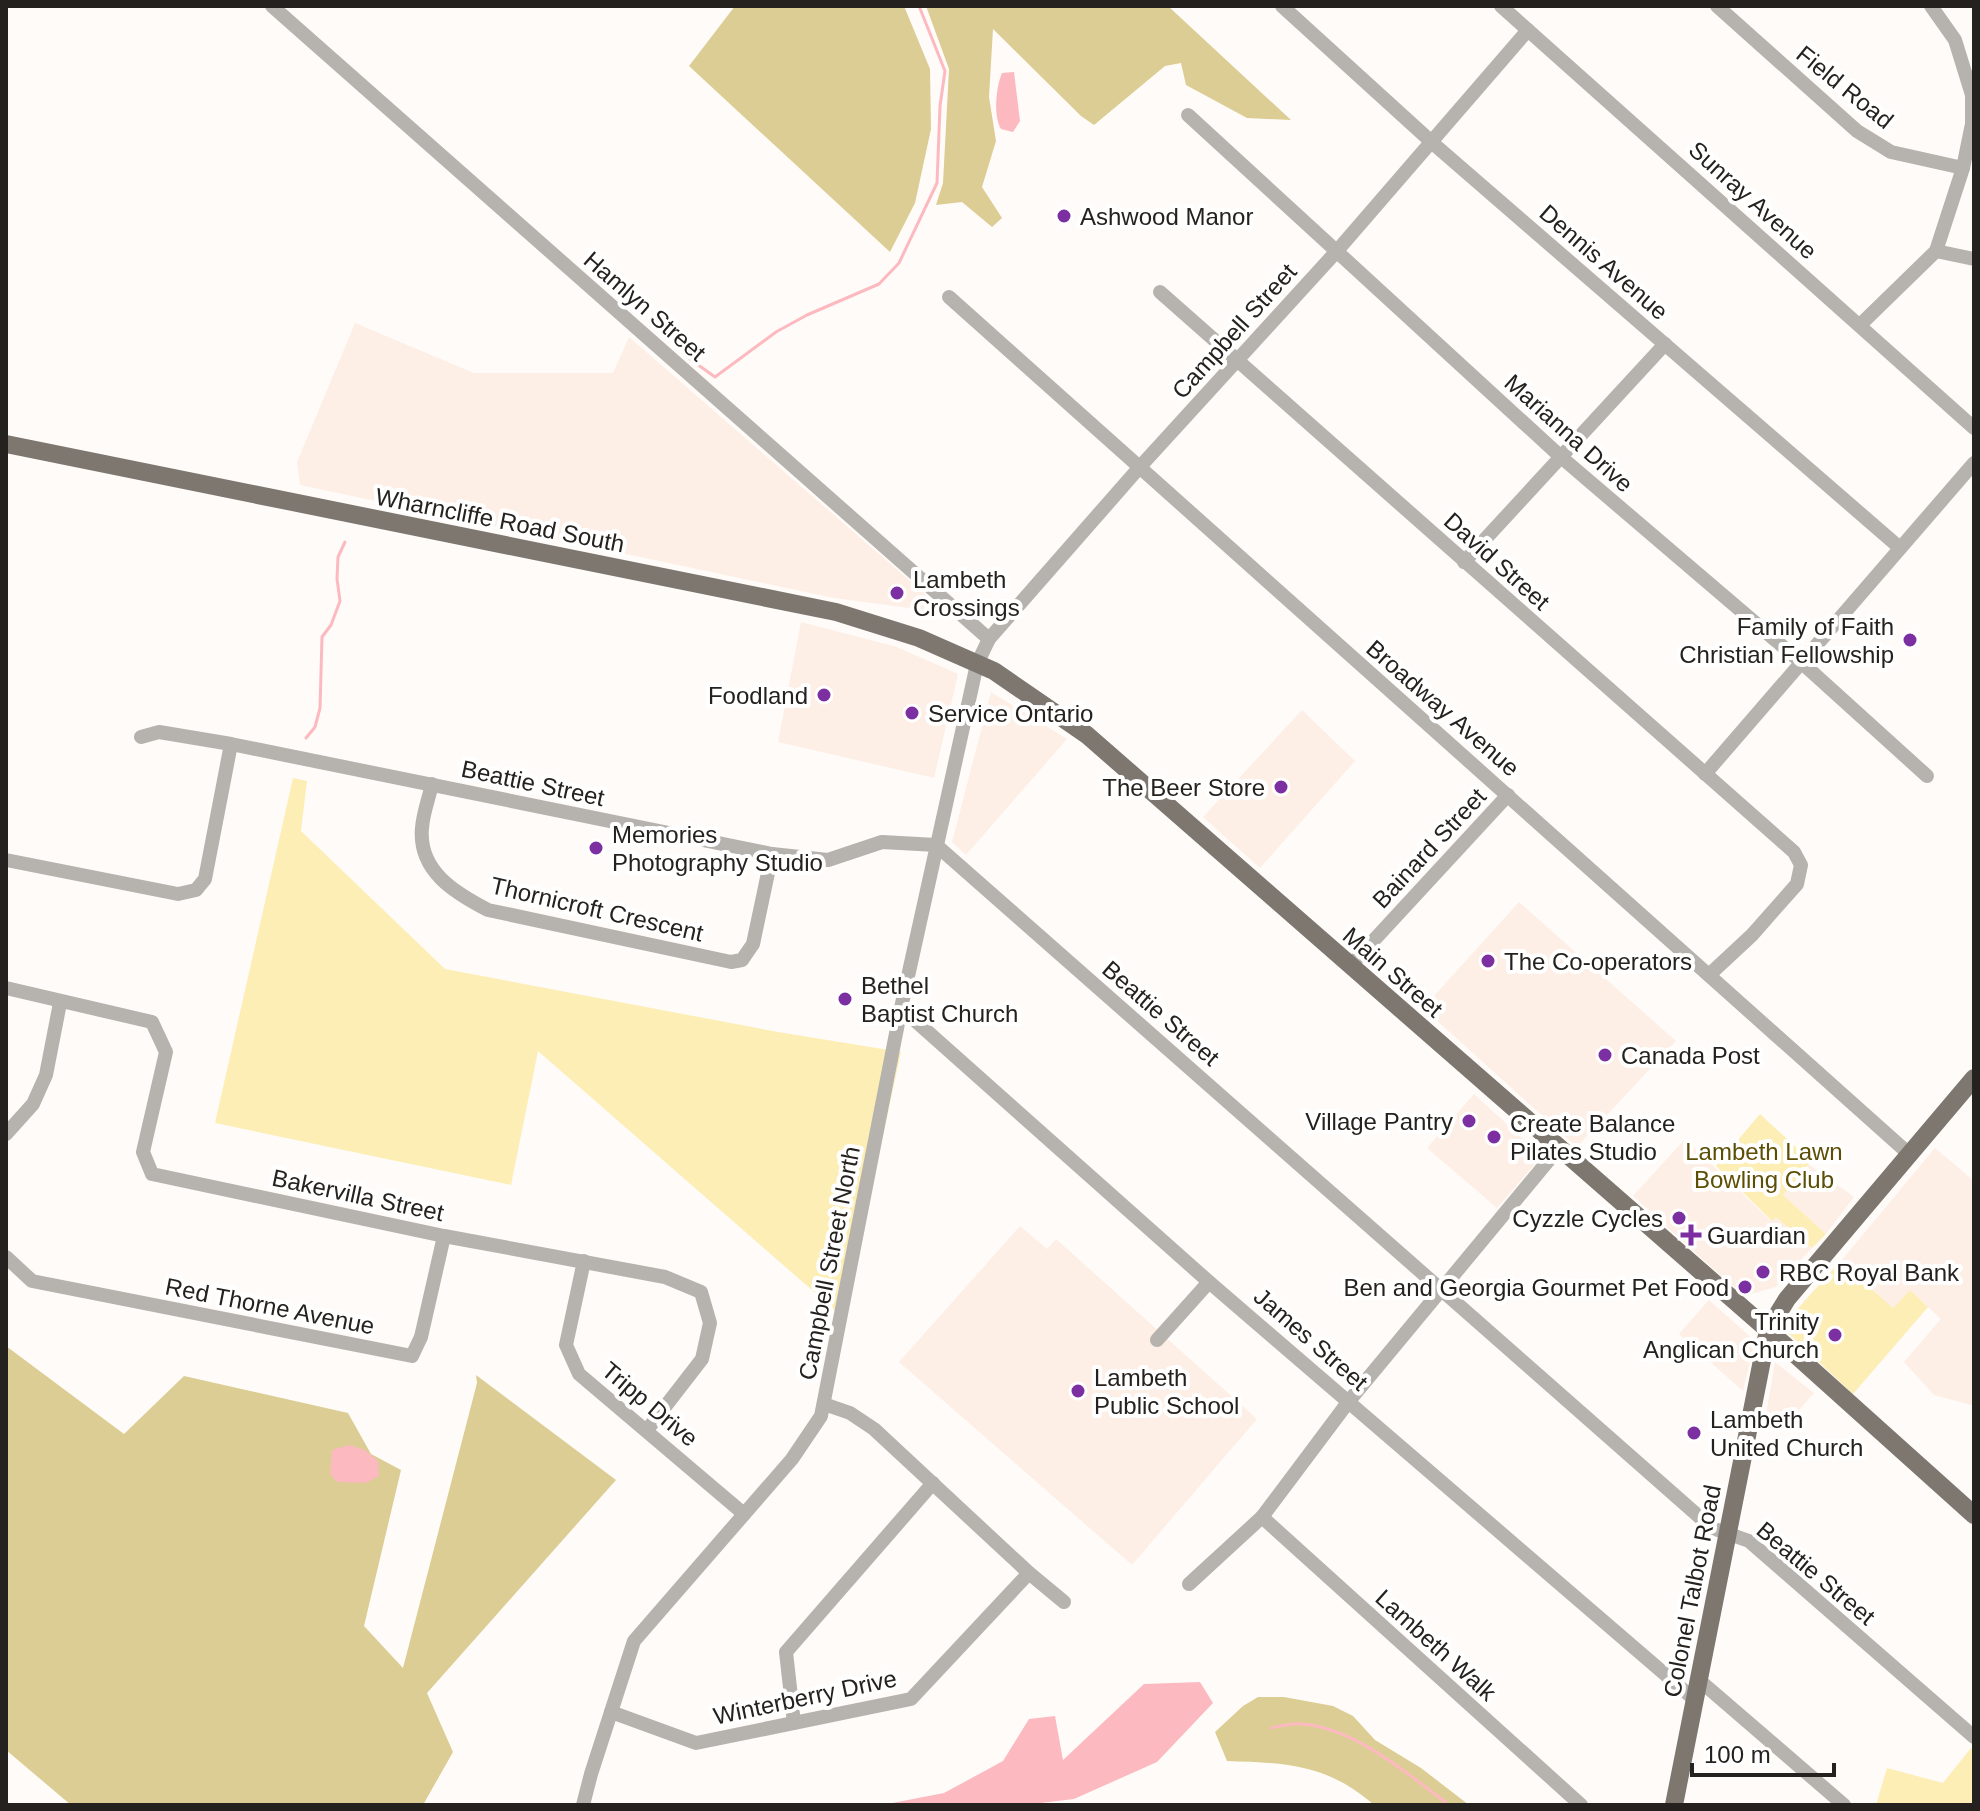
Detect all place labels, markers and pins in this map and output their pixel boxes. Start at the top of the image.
place label: Ashwood Manor [1080,203,1253,230]
marker: Ashwood Manor [1055,207,1073,225]
place label: Lambeth Crossings [913,566,1020,621]
marker: Lambeth Crossings [888,584,906,602]
place label: Family of Faith Christian Fellowship [1679,613,1894,668]
marker: Family of Faith Christian Fellowship [1901,631,1919,649]
place label: Foodland [708,682,808,709]
marker: Foodland [815,686,833,704]
place label: Service Ontario [928,700,1093,727]
marker: Service Ontario [903,704,921,722]
place label: The Beer Store [1102,774,1265,801]
marker: The Beer Store [1272,778,1290,796]
place label: Memories Photography Studio [612,821,823,876]
marker: Memories Photography Studio [587,839,605,857]
place label: The Co-operators [1504,948,1692,975]
marker: The Co-operators [1479,952,1497,970]
place label: Bethel Baptist Church [861,972,1018,1027]
marker: Bethel Baptist Church [836,990,854,1008]
place label: Canada Post [1621,1042,1760,1069]
marker: Canada Post [1596,1046,1614,1064]
place label: Village Pantry [1305,1108,1453,1135]
place label: Create Balance Pilates Studio [1510,1110,1675,1165]
marker: Village Pantry [1460,1112,1478,1130]
marker: Create Balance Pilates Studio [1485,1128,1503,1146]
place label: Cyzzle Cycles [1512,1205,1663,1232]
marker: Cyzzle Cycles [1670,1209,1688,1227]
place label: Guardian [1707,1222,1806,1249]
marker: Guardian [1682,1226,1700,1244]
place label: RBC Royal Bank [1779,1259,1960,1286]
marker: RBC Royal Bank [1754,1263,1772,1281]
place label: Ben and Georgia Gourmet Pet Food [1343,1274,1729,1301]
marker: Ben and Georgia Gourmet Pet Food [1736,1278,1754,1296]
place label: Trinity Anglican Church [1643,1308,1819,1363]
marker: Trinity Anglican Church [1826,1326,1844,1344]
place label: Lambeth Public School [1094,1364,1239,1419]
marker: Lambeth Public School [1069,1382,1087,1400]
place label: Lambeth United Church [1710,1406,1863,1461]
marker: Lambeth United Church [1685,1424,1703,1442]

